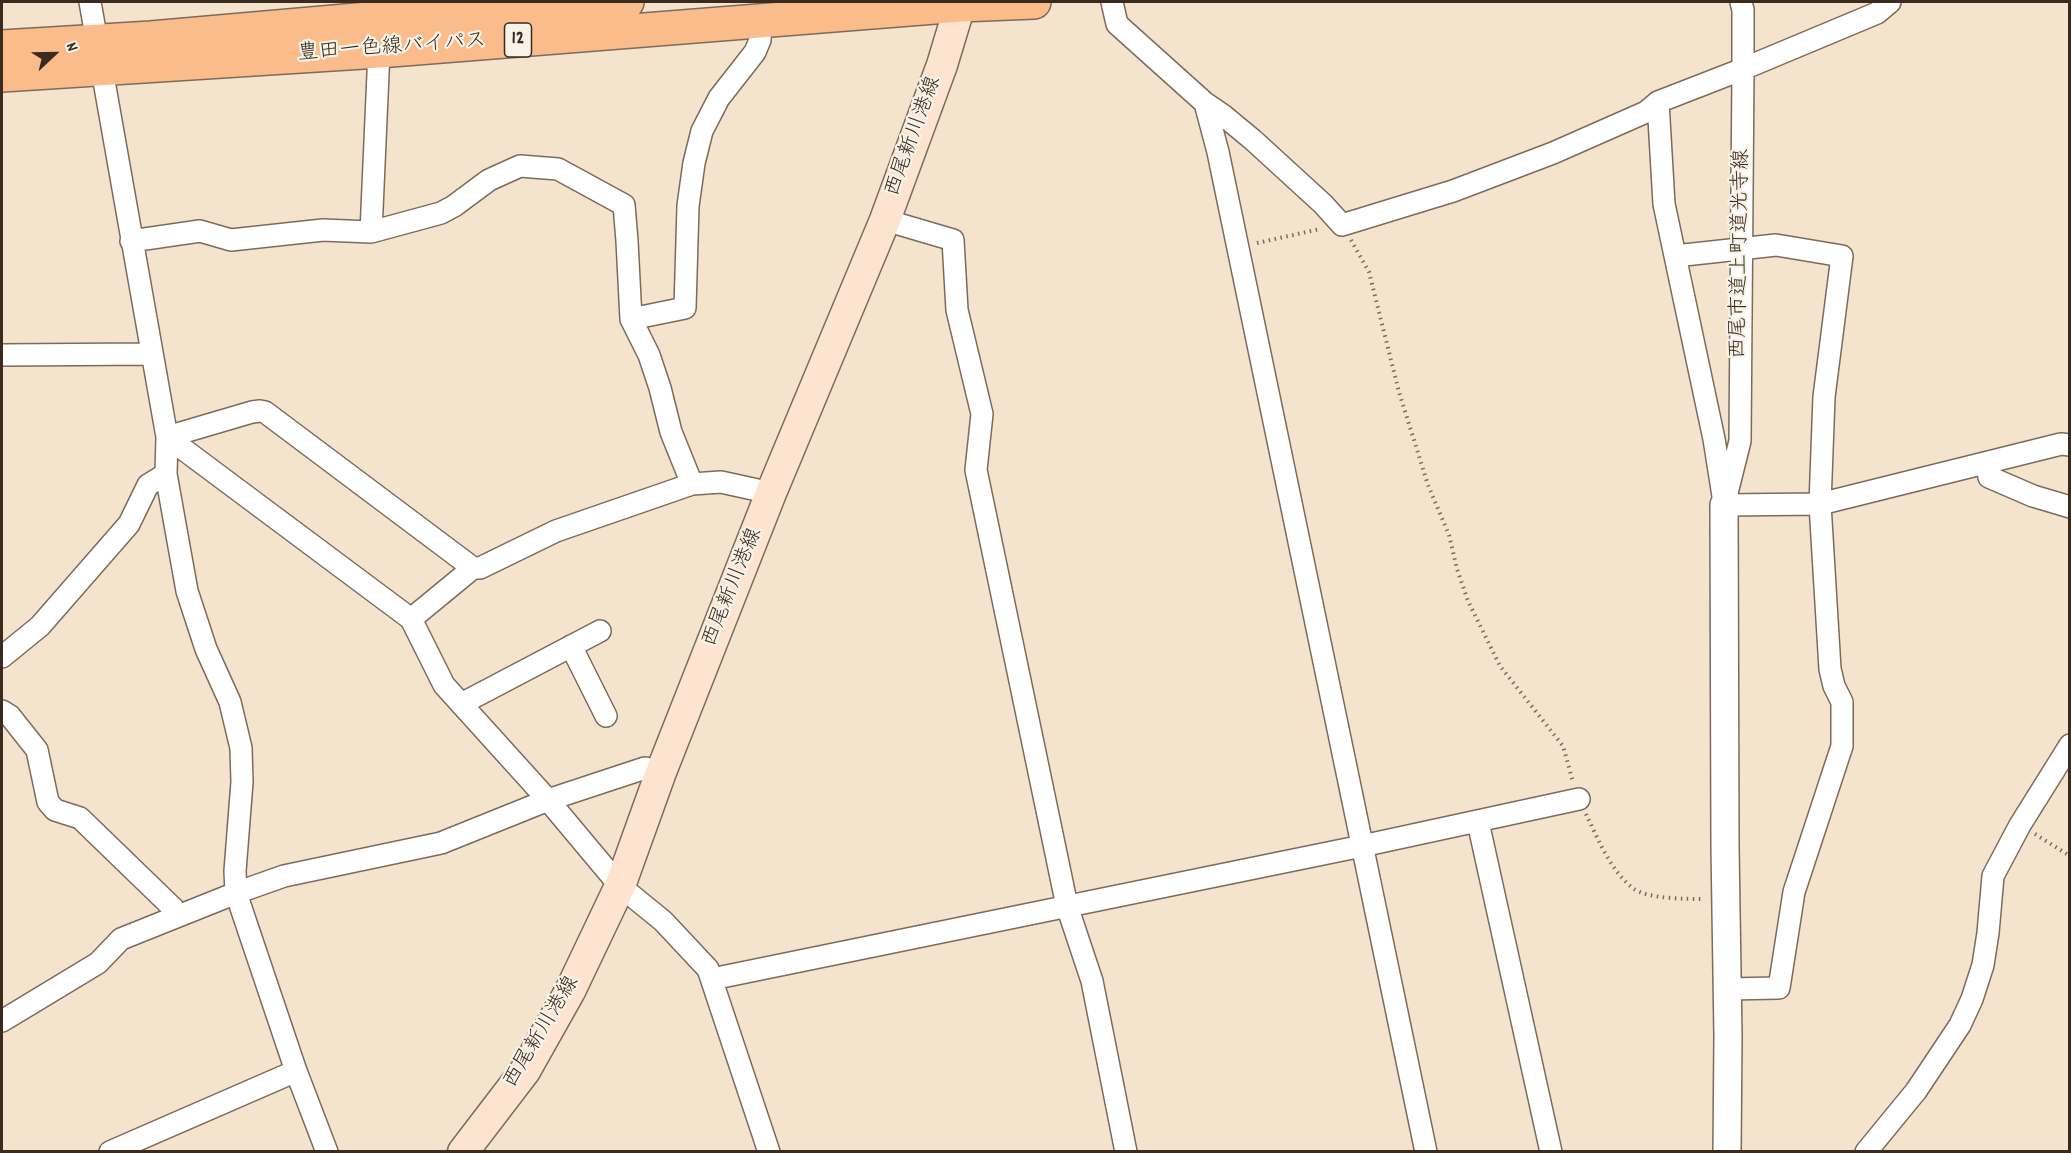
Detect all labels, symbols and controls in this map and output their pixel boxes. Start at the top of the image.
road number: 12 [504,23,532,57]
north arrow [24,24,84,84]
street label: 豊田一色線バイパス [297,30,487,68]
text: N [59,39,83,55]
street label: 西尾新川港線 [882,73,948,201]
street label: 西尾市道上町道光寺線 [1728,149,1756,359]
street label: 西尾新川港線 [699,525,769,651]
street label: 西尾新川港線 [500,973,586,1093]

